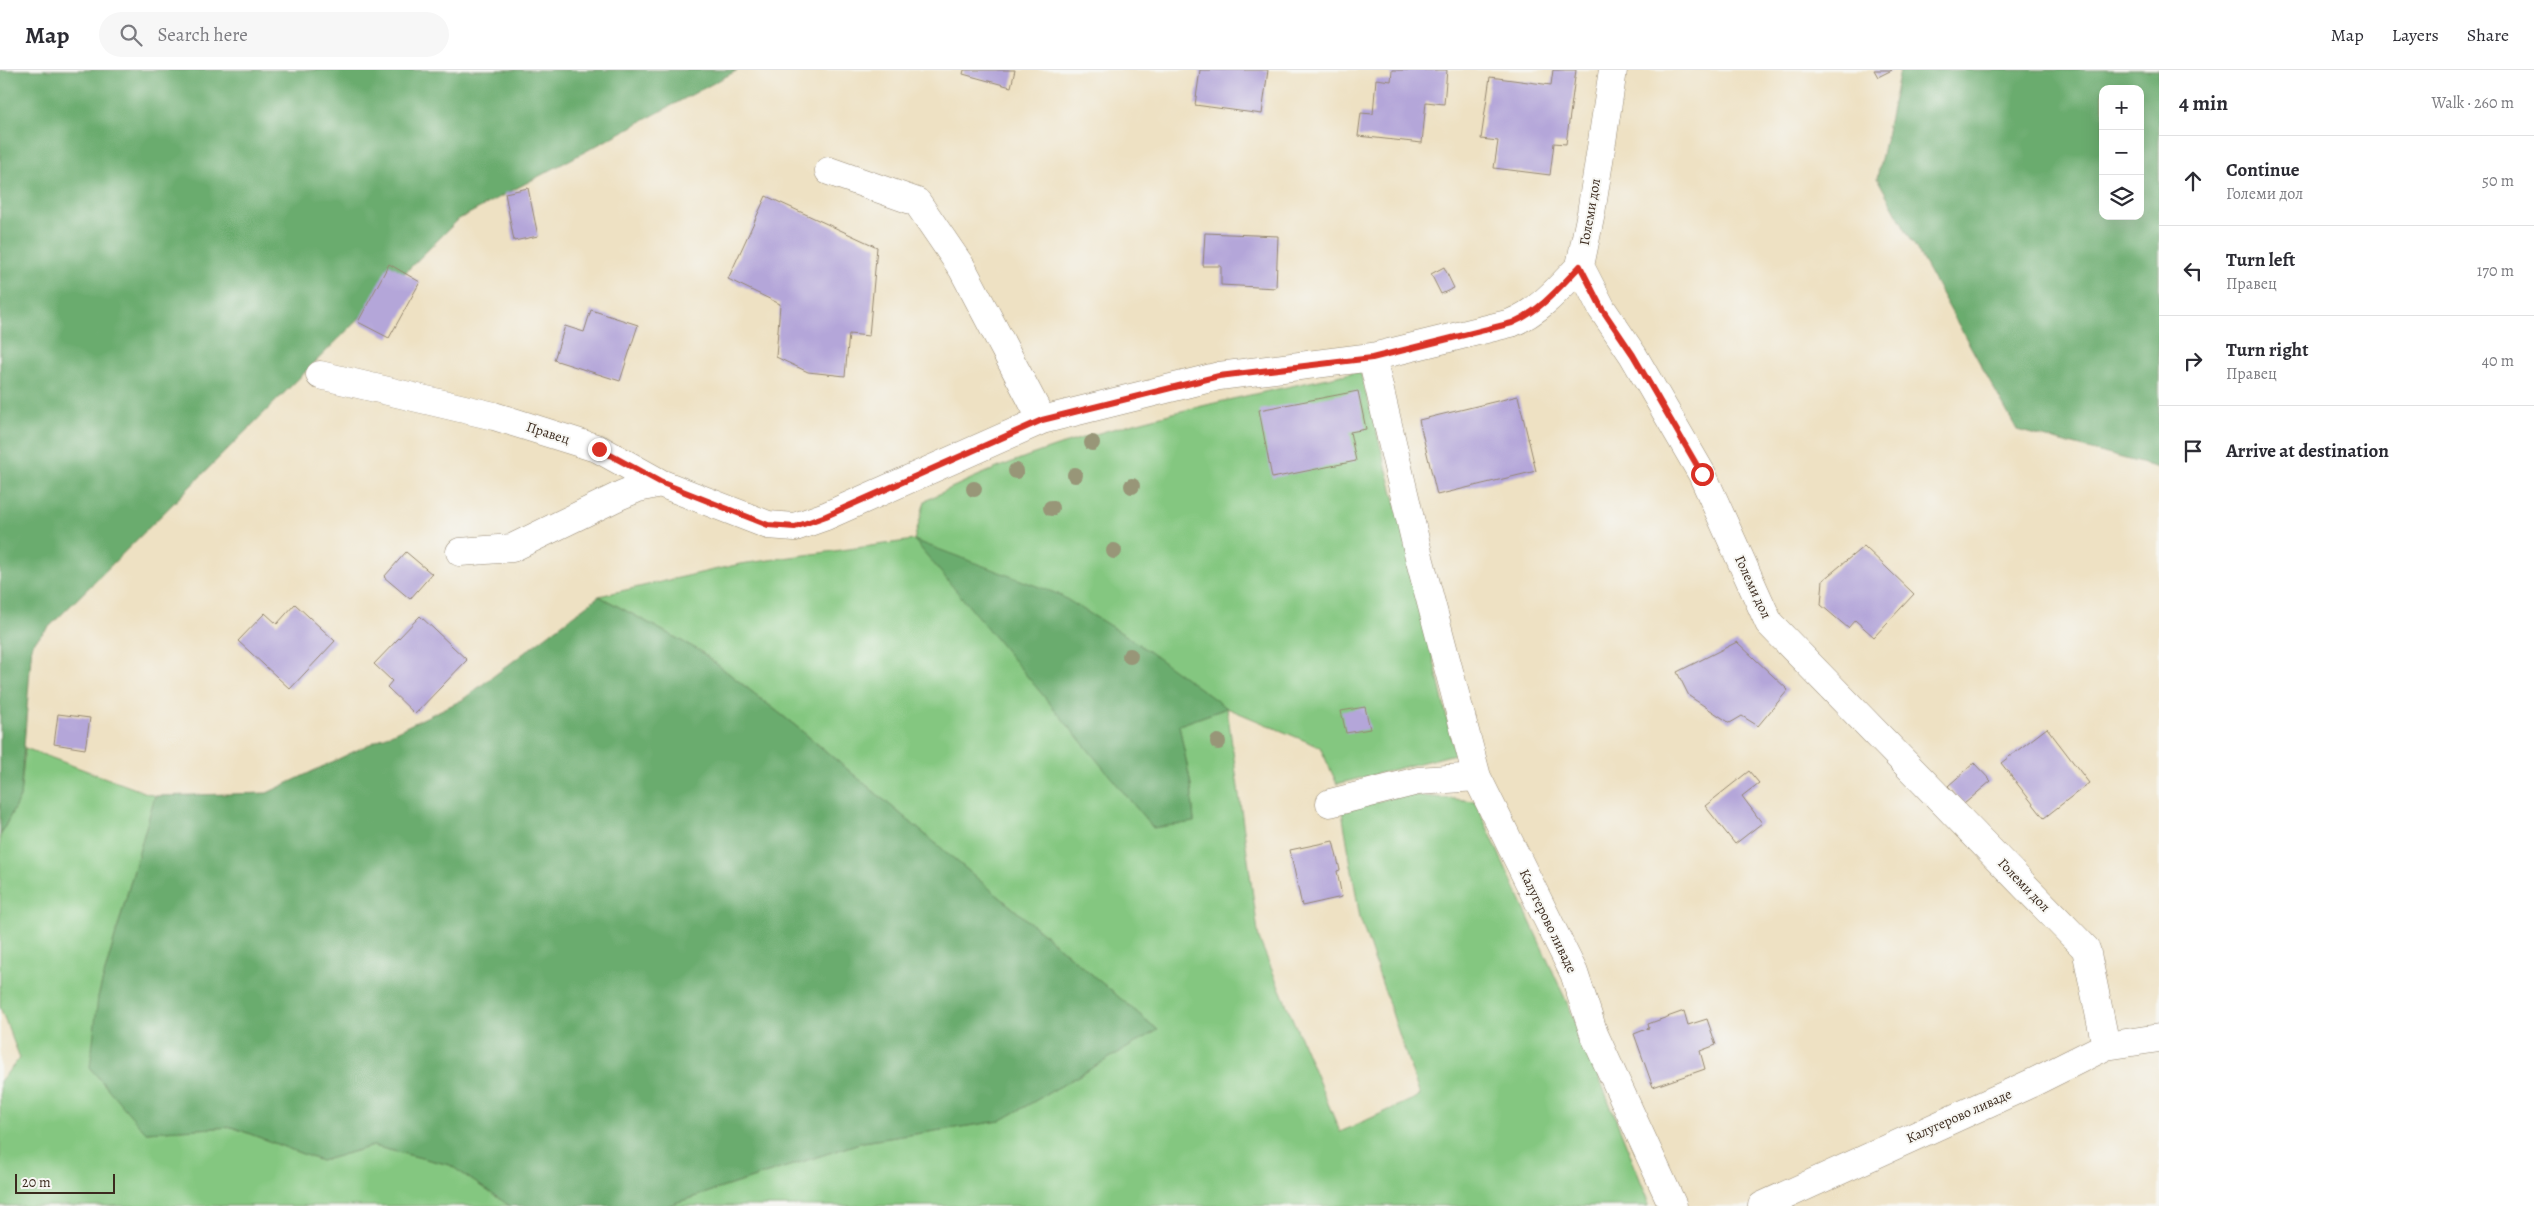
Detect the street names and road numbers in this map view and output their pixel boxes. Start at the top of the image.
street label: Големи дол [1575,177,1605,247]
street label: Правец [524,417,572,449]
street label: Големи дол [1730,552,1776,622]
street label: Големи дол [1994,854,2054,916]
street label: Калугерово ливаде [1515,866,1581,976]
street label: Калугерово ливаде [1903,1084,2015,1148]

